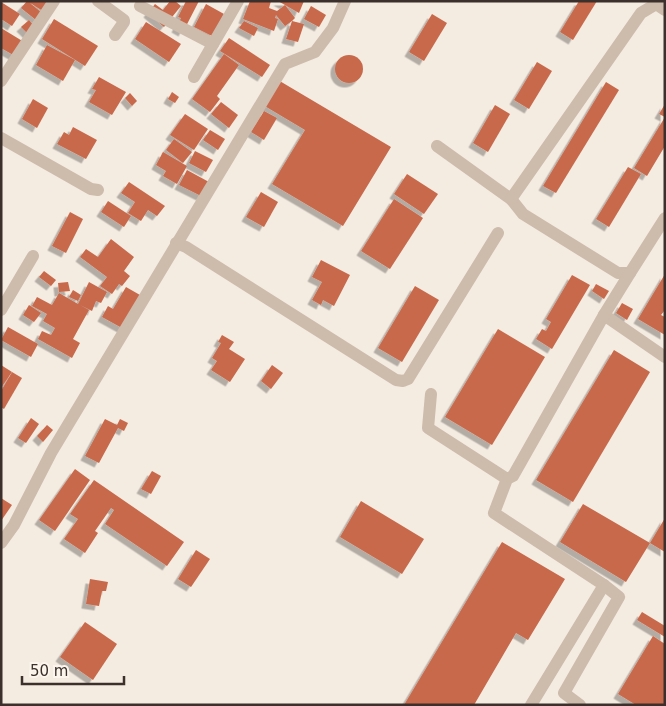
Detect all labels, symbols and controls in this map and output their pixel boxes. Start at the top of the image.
scale bar [22,654,125,686]
text: 50 m [30,662,68,680]

